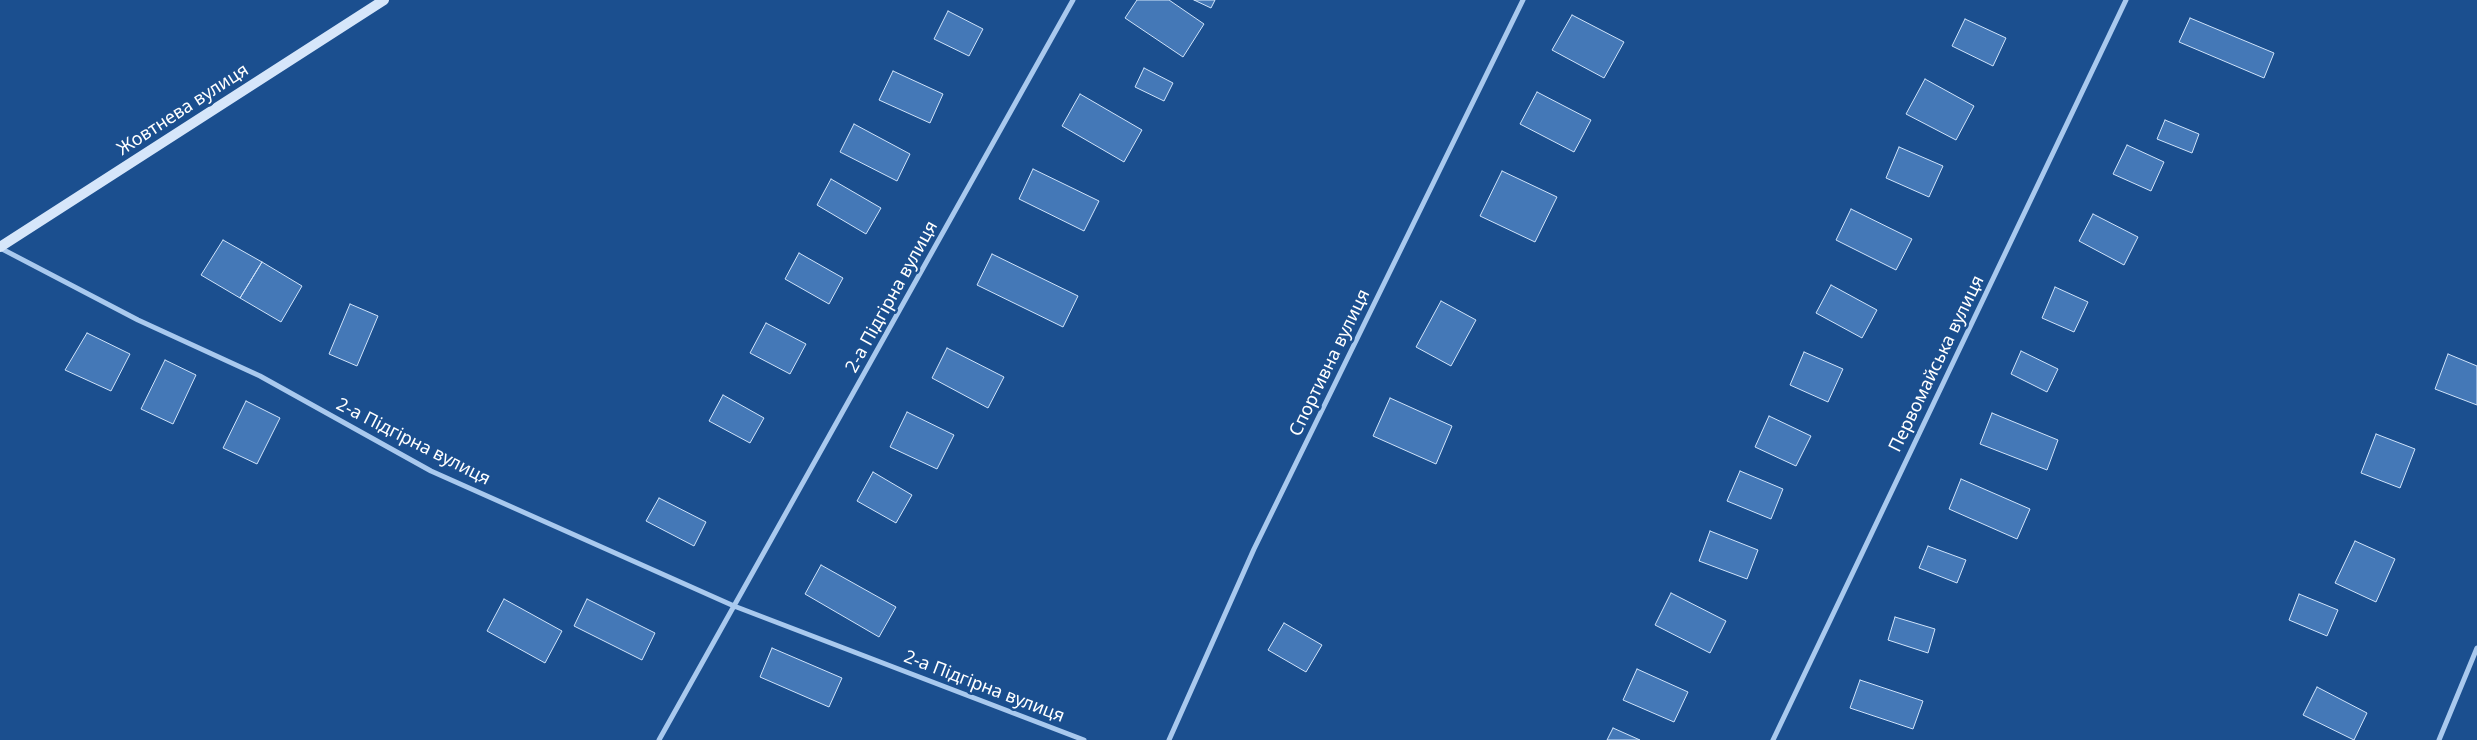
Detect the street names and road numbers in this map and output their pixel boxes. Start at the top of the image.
street label: Жовтнева вулиця [113,60,253,160]
street label: 2-а Підгірна вулиця [841,217,943,377]
street label: Первомайська вулиця [1885,272,1989,456]
street label: Спортивна вулиця [1285,286,1375,440]
street label: 2-а Підгірна вулиця [332,394,494,490]
street label: 2-а Підгірна вулиця [901,646,1067,728]

